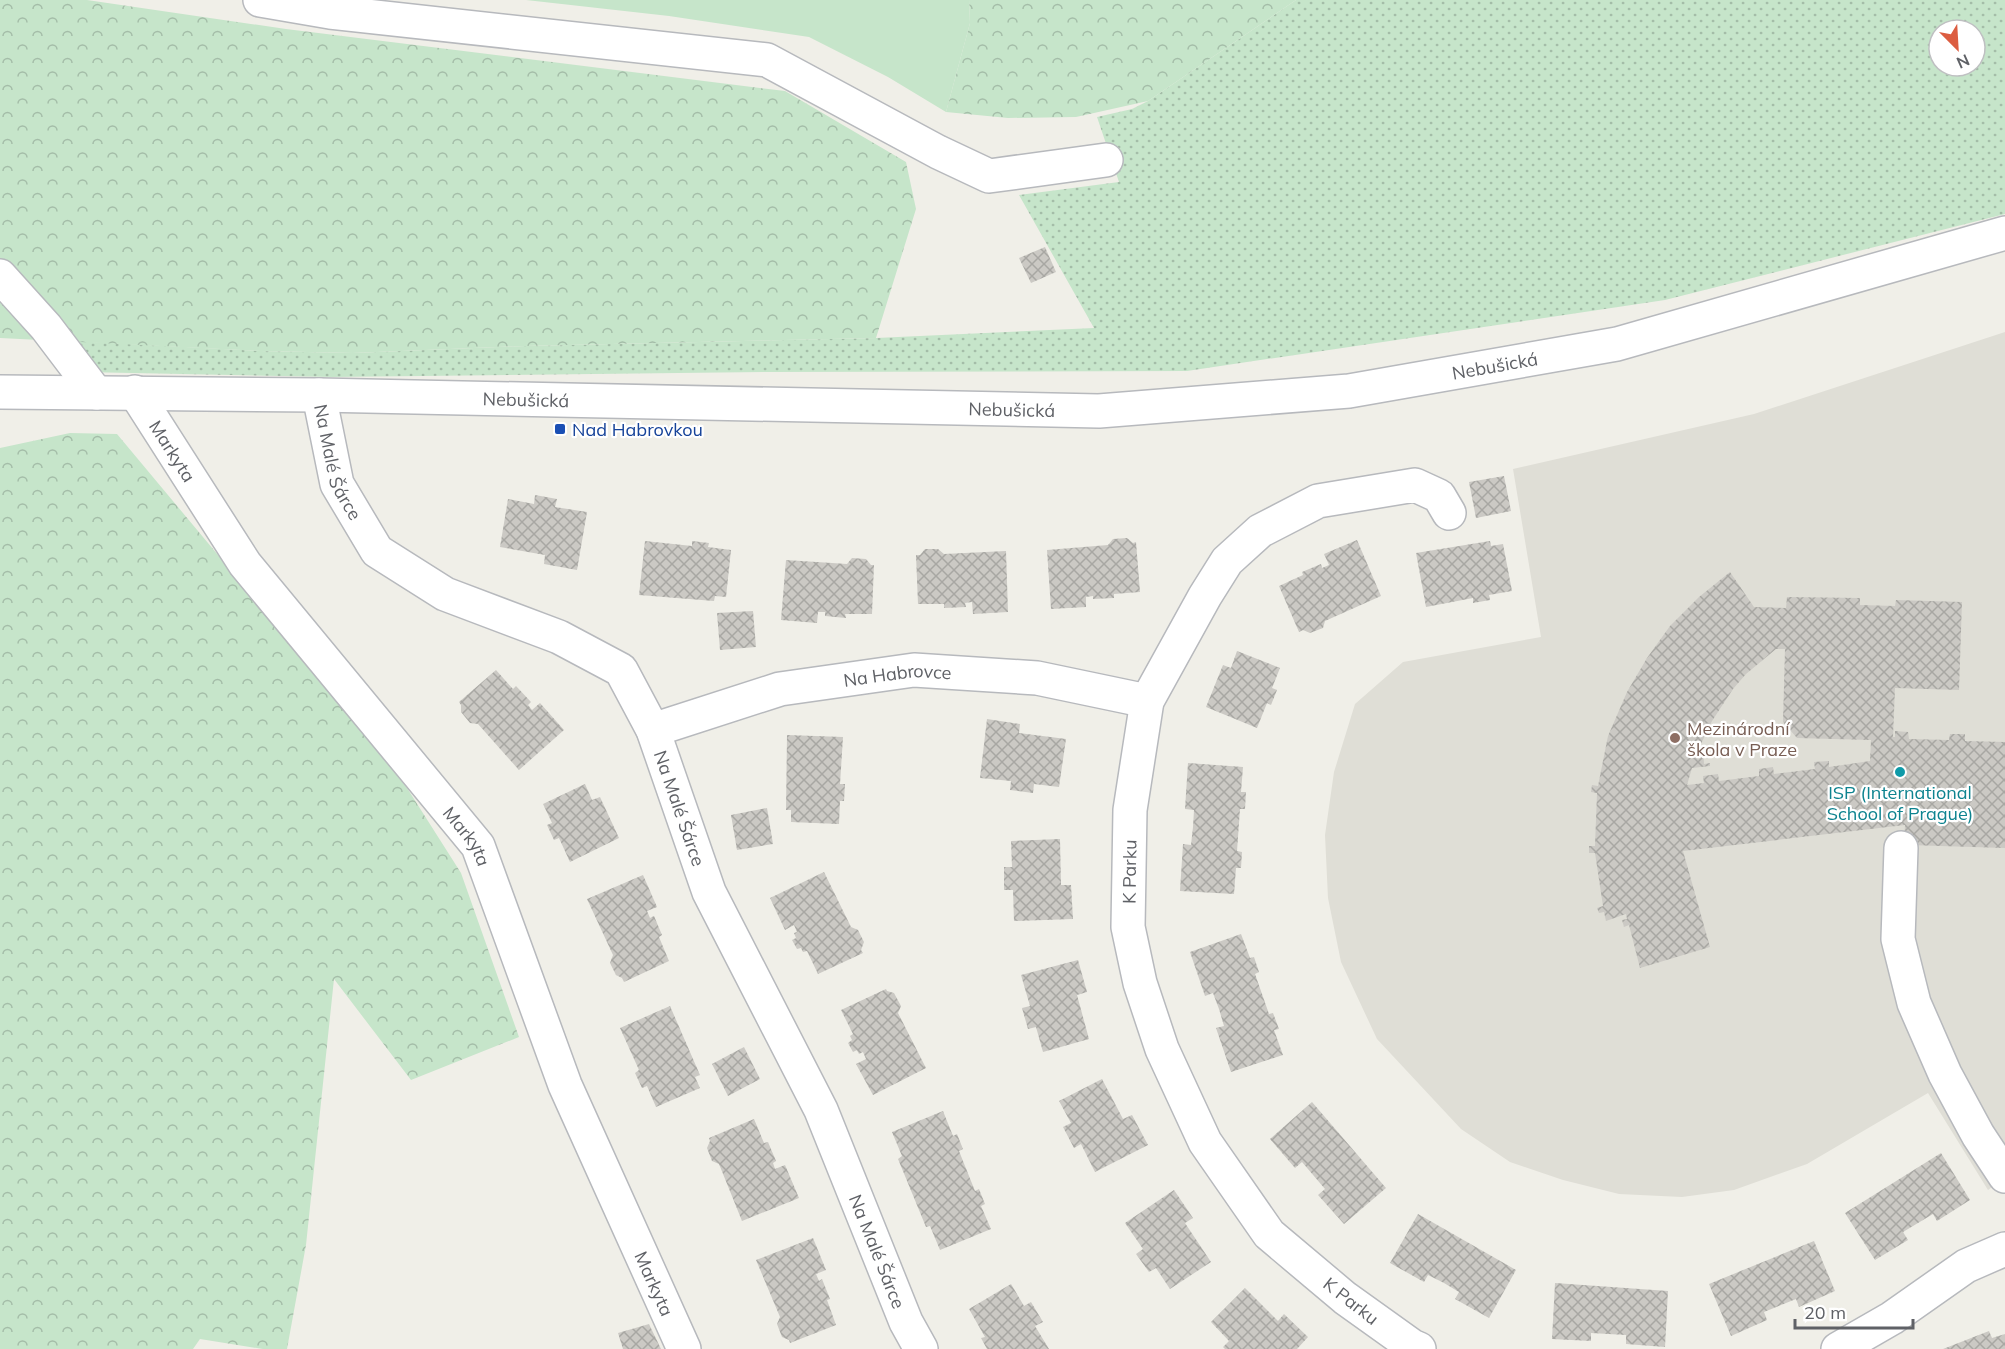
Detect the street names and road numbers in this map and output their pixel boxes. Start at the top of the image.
street label: Nebušická [1450,347,1539,384]
street label: Nebušická [482,387,570,412]
street label: Nebušická [968,397,1055,422]
street label: Na Malé Šárce [310,402,367,524]
street label: Markyta [145,416,201,486]
street label: Na Habrovce [842,658,952,691]
street label: Na Malé Šárce [649,747,711,869]
street label: Markyta [438,801,496,869]
street label: K Parku [1117,839,1141,904]
street label: Na Malé Šárce [844,1191,911,1312]
street label: Markyta [630,1247,679,1319]
street label: K Parku [1319,1272,1383,1330]

